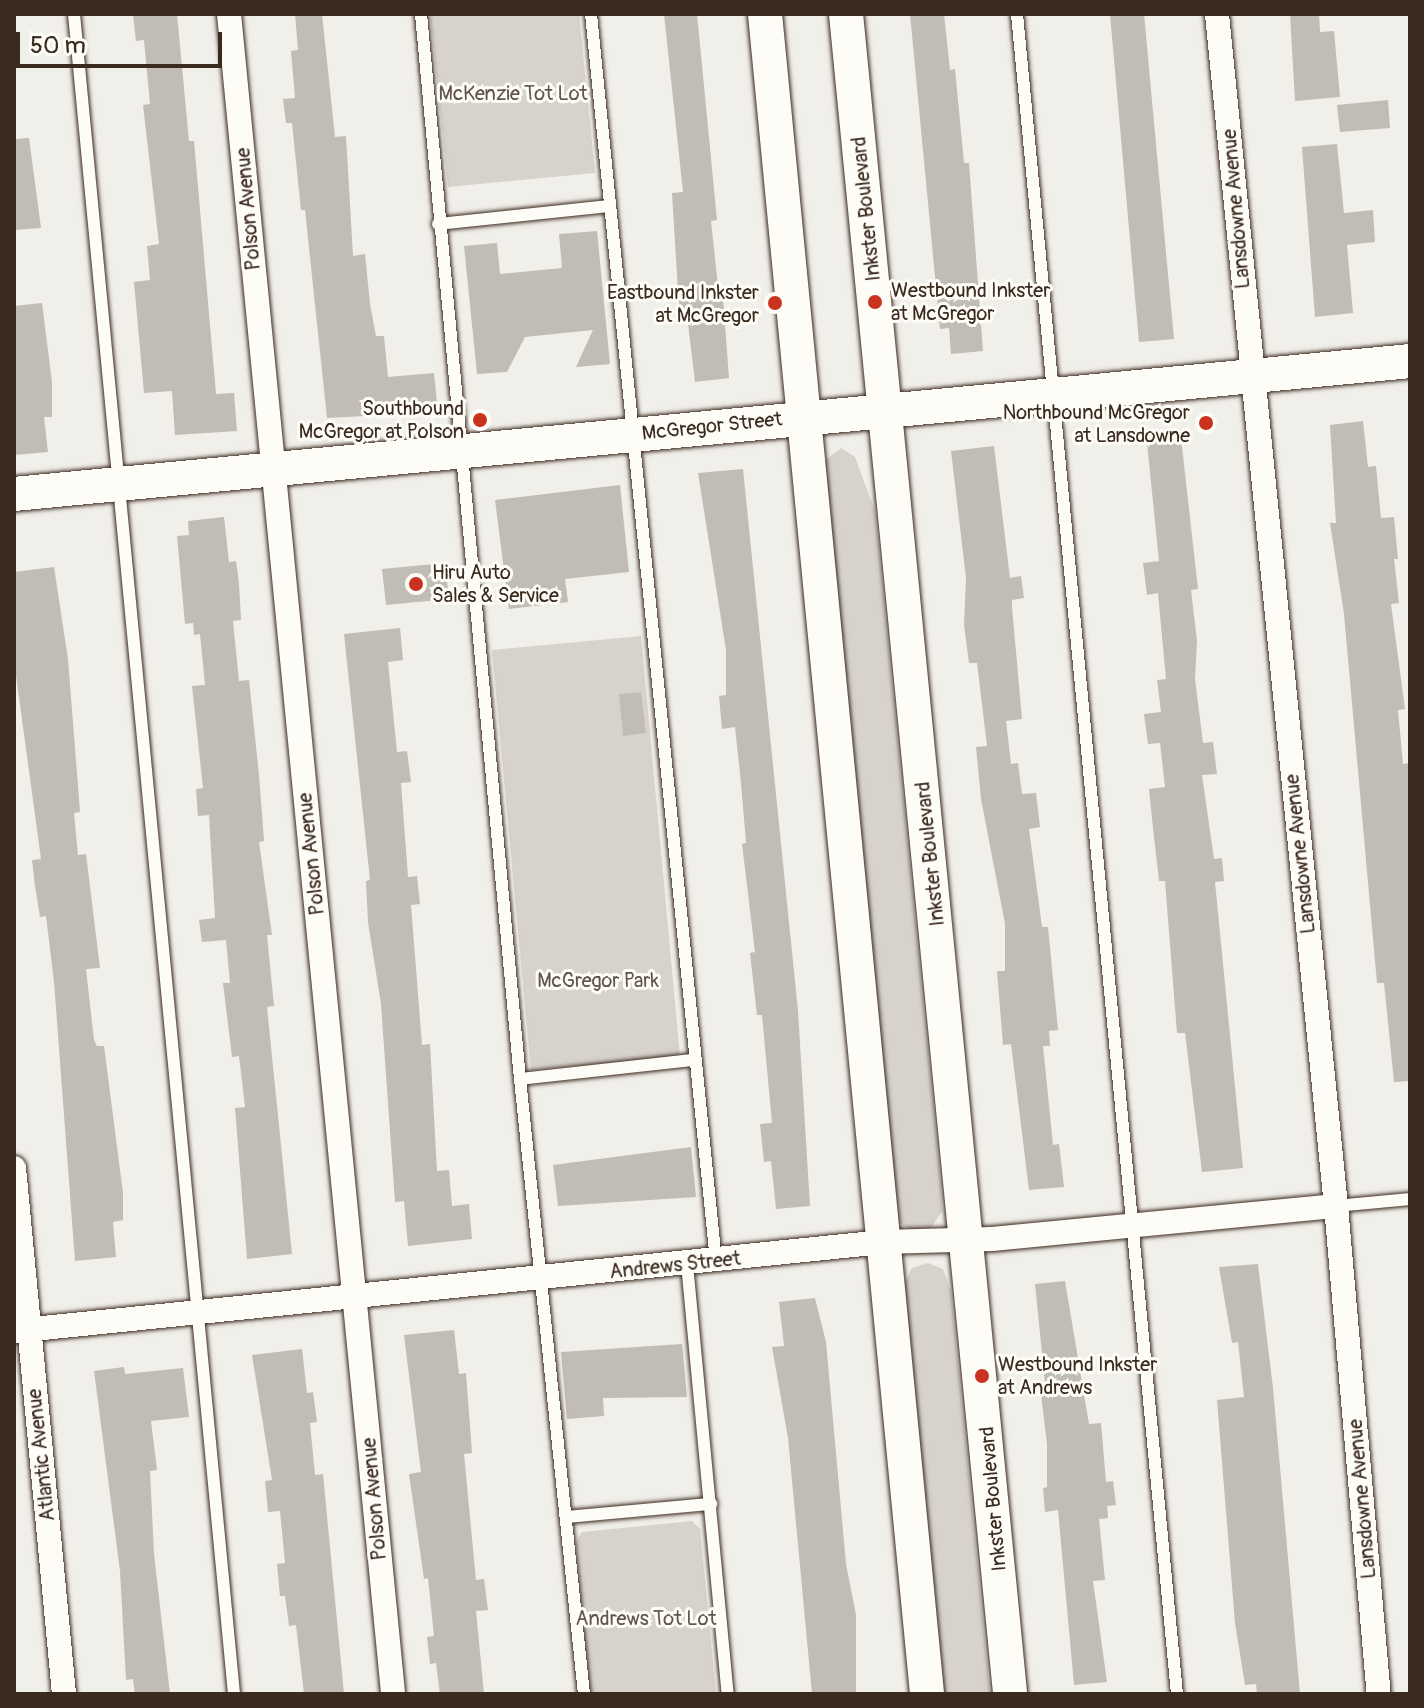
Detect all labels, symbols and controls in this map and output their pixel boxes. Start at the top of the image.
scale bar [20,16,226,66]
text: 50 m [30,31,86,60]
park label: McKenzie Tot Lot [439,81,587,105]
street label: Lansdowne Avenue [1217,128,1255,290]
street label: Inkster Boulevard [846,136,886,282]
street label: Polson Avenue [231,147,265,271]
place label: Westbound Inkster at McGregor [891,278,1050,325]
place label: Eastbound Inkster at McGregor [607,280,759,327]
marker: Westbound Inkster at McGregor [866,293,884,311]
marker: Eastbound Inkster at McGregor [766,294,784,312]
place label: Southbound McGregor at Polson [299,396,464,443]
place label: Northbound McGregor at Lansdowne [1003,400,1190,447]
street label: McGregor Street [641,407,783,445]
marker: Southbound McGregor at Polson [471,411,489,429]
marker: Northbound McGregor at Lansdowne [1197,414,1215,432]
place label: Hiru Auto Sales & Service [432,560,559,607]
marker: Hiru Auto Sales & Service [407,575,425,593]
street label: Lansdowne Avenue [1280,773,1320,935]
street label: Inkster Boulevard [910,781,950,927]
street label: Polson Avenue [293,792,329,916]
park label: McGregor Park [537,968,659,992]
street label: Andrews Street [608,1246,742,1284]
place label: Westbound Inkster at Andrews [998,1352,1157,1399]
marker: Westbound Inkster at Andrews [973,1367,991,1385]
street label: Atlantic Avenue [22,1388,60,1522]
street label: Lansdowne Avenue [1343,1418,1381,1580]
street label: Inkster Boulevard [975,1426,1011,1572]
street label: Polson Avenue [357,1437,391,1561]
park label: Andrews Tot Lot [576,1606,716,1630]

